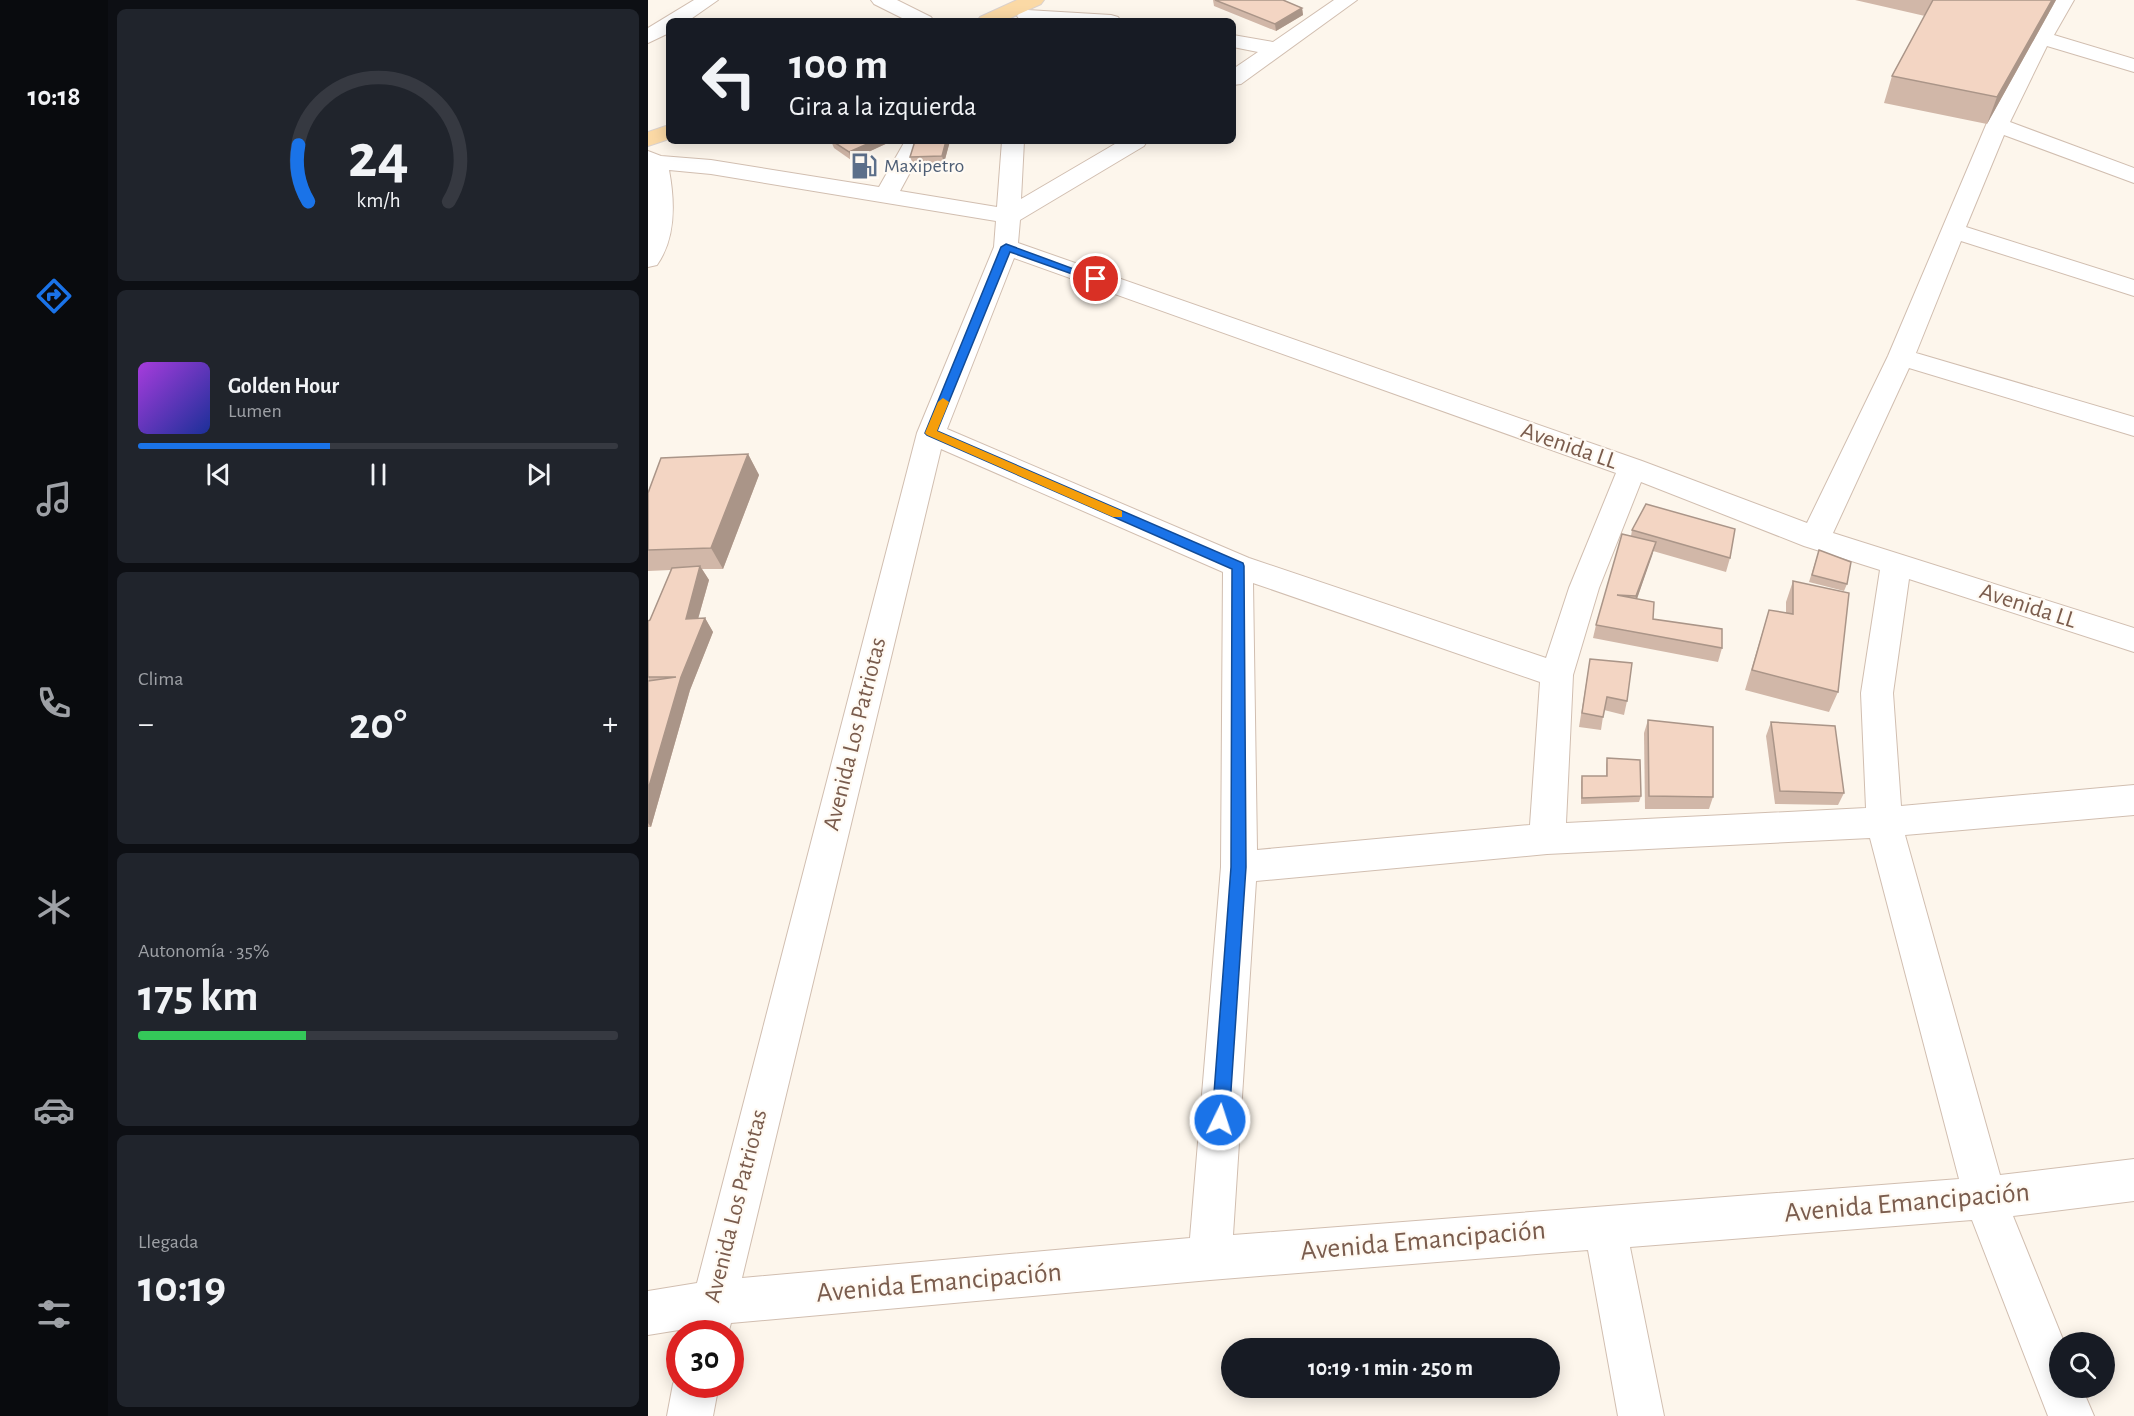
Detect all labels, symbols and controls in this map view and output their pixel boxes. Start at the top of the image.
icon: left [690,42,768,120]
text: 100 m [789,44,888,86]
text: 10:18 [27,83,81,110]
text: Gira a la izquierda [789,93,977,120]
text: 24 [348,126,408,188]
fuel station icon: Maxipetro [849,151,879,181]
place label: Maxipetro [884,156,964,176]
text: km/h [356,191,400,212]
pin [1070,253,1121,304]
icon: arrive [1079,262,1112,295]
icon: directions [33,275,75,317]
text: Golden Hour [228,375,339,397]
text: Lumen [228,401,282,421]
street label: Avenida LL [1518,418,1620,474]
icon: previous [202,458,235,491]
icon: pause [362,458,395,491]
icon: next [522,458,555,491]
icon: music [33,478,75,520]
street label: Avenida LL [1977,579,2079,633]
street label: Avenida Los Patriotas [819,635,891,833]
text: Clima [138,669,183,689]
icon: phone [33,682,75,724]
text: 20° [349,702,407,747]
text: − [138,708,154,741]
text: + [602,708,618,741]
icon: climate [33,886,75,928]
text: Autonomía · 35% [138,941,269,961]
text: 175 km [138,974,258,1019]
position arrow [1188,1088,1252,1152]
icon: car [33,1089,75,1131]
street label: Avenida Los Patriotas [700,1107,772,1305]
street label: Avenida Emancipación [1783,1178,2031,1228]
street label: Avenida Emancipación [1299,1216,1547,1266]
text: Llegada [138,1232,199,1252]
street label: Avenida Emancipación [815,1258,1063,1308]
text: 10:19 [138,1265,226,1310]
icon: filters [33,1293,75,1335]
speed limit sign: 30 [666,1320,744,1398]
map controls [2049,1332,2115,1398]
button: search [2049,1332,2115,1398]
text: 10:19 · 1 min · 250 m [1308,1357,1473,1379]

